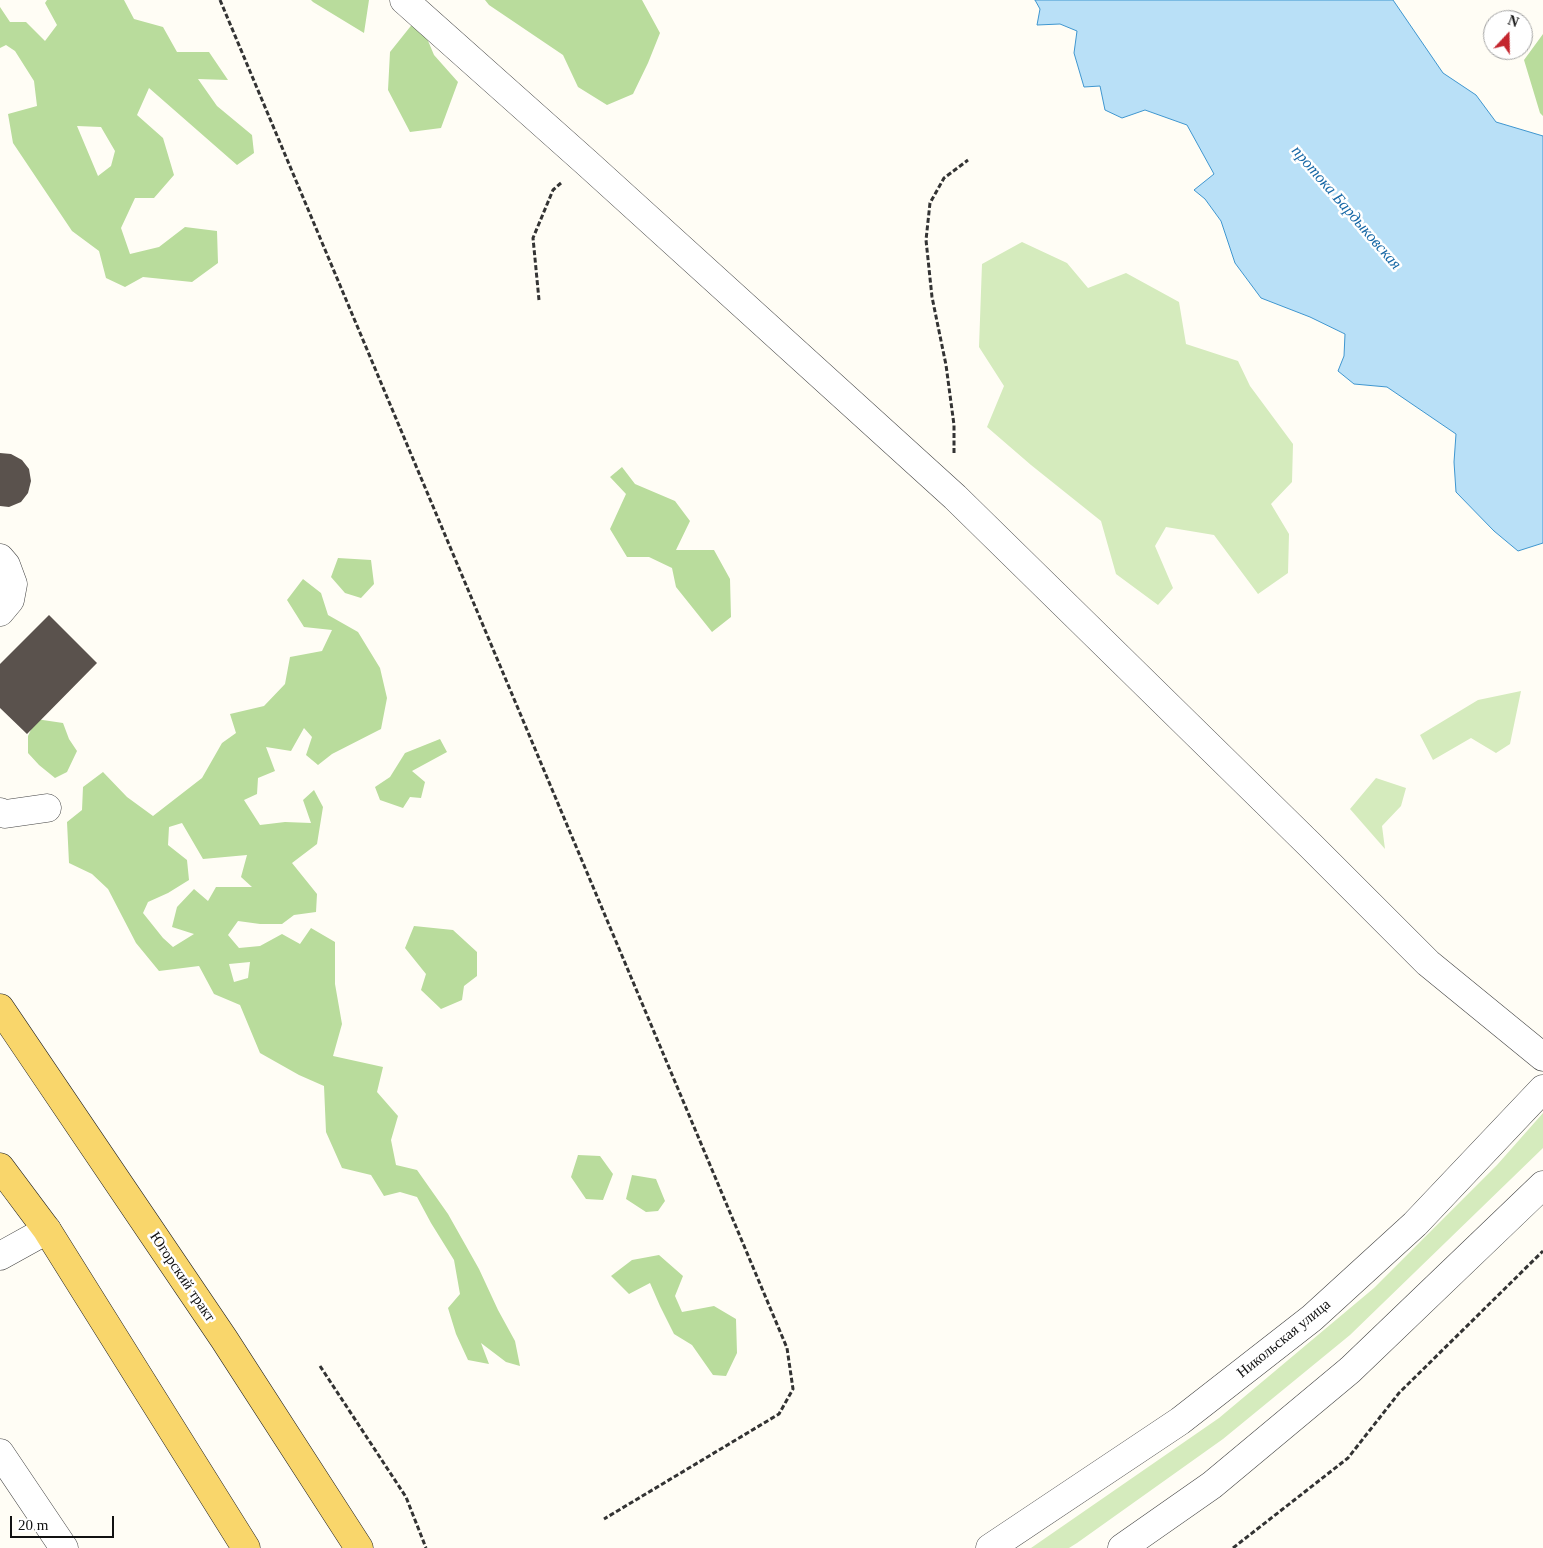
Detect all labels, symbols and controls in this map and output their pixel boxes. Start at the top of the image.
north arrow [1483,10,1533,60]
text: N [1506,13,1521,30]
water label: протока Бардыковская [1287,142,1405,274]
street label: Югорский тракт [145,1229,219,1325]
street label: Никольская улица [1234,1296,1334,1382]
scale bar [12,1506,116,1538]
text: 20 m [18,1517,48,1533]

